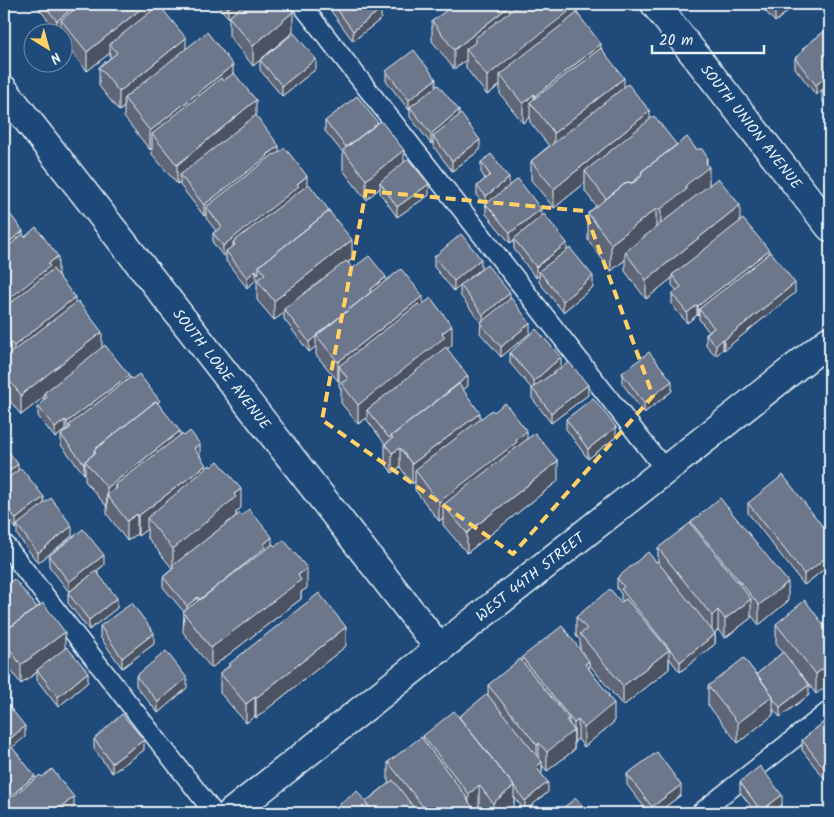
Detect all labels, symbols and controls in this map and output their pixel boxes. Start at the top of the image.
north arrow [22,22,72,72]
scale bar [652,22,764,54]
text: 20 m [659,29,693,53]
text: N [45,46,65,69]
street label: SOUTH UNION AVENUE [694,60,808,196]
street label: SOUTH LOWE AVENUE [166,304,277,436]
street label: WEST 44TH STREET [471,526,592,628]

